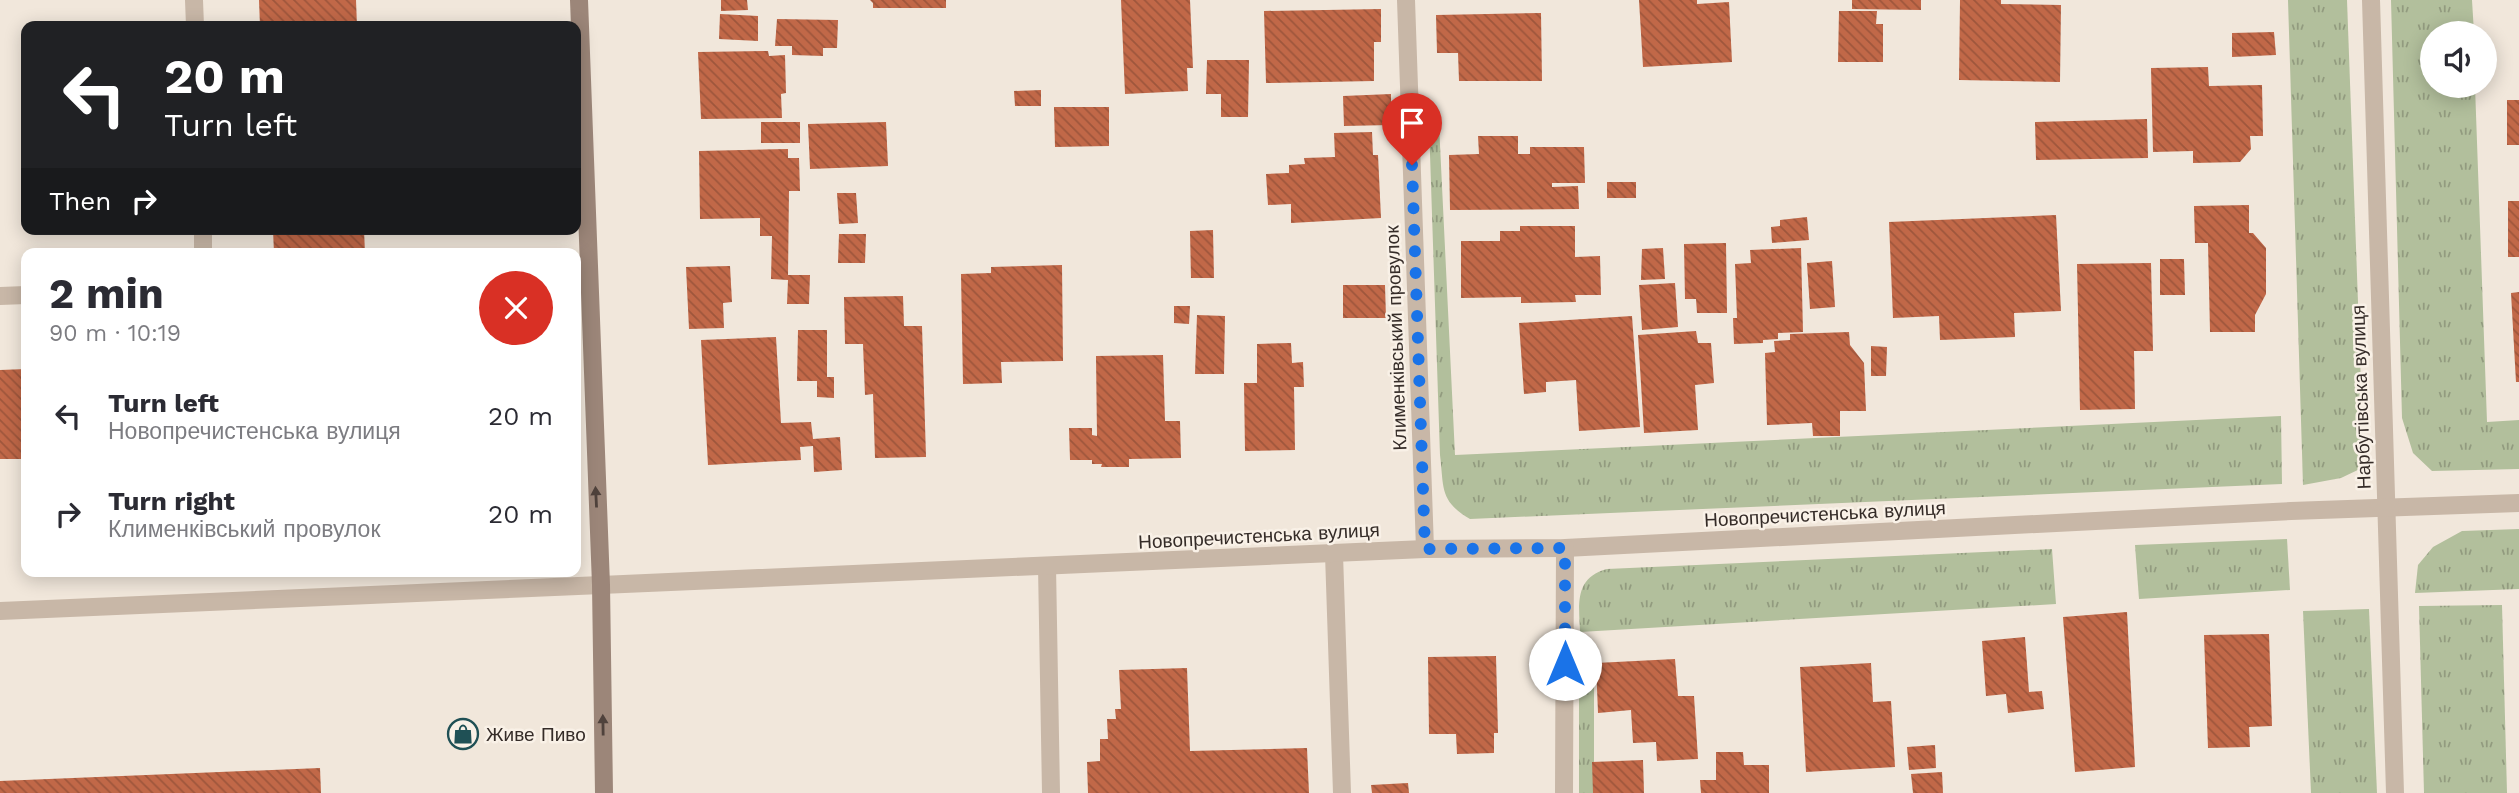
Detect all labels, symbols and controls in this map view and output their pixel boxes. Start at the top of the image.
map controls [2420,21,2497,98]
button: sound [2420,21,2497,98]
text: 20 m [164,47,285,105]
icon: left [49,49,140,140]
pin [1382,93,1442,165]
icon: arrive [1393,104,1431,142]
text: Turn left [164,106,297,144]
icon: right [125,182,163,220]
text: Then [49,186,111,216]
street label: Клименківський провулок [1381,224,1411,451]
text: 2 min [49,269,164,318]
button: close [479,271,553,345]
street label: Нарбутівська вулиця [2346,304,2376,490]
text: 90 m · 10:19 [49,320,181,347]
text: Turn left [108,388,219,418]
icon: left [49,397,87,435]
text: 20 m [488,401,553,431]
text: Новопречистенська вулиця [108,418,401,445]
text: Turn right [108,486,235,516]
one-way arrow [591,486,602,508]
icon: right [49,495,87,533]
street label: Новопречистенська вулиця [1704,496,1946,532]
text: 20 m [488,499,553,529]
text: Клименківський провулок [108,516,380,543]
street label: Новопречистенська вулиця [1138,518,1380,554]
position arrow [1528,627,1602,701]
one-way arrow [597,714,609,736]
shop icon: Живе Пиво [446,717,480,751]
place label: Живе Пиво [486,723,586,746]

